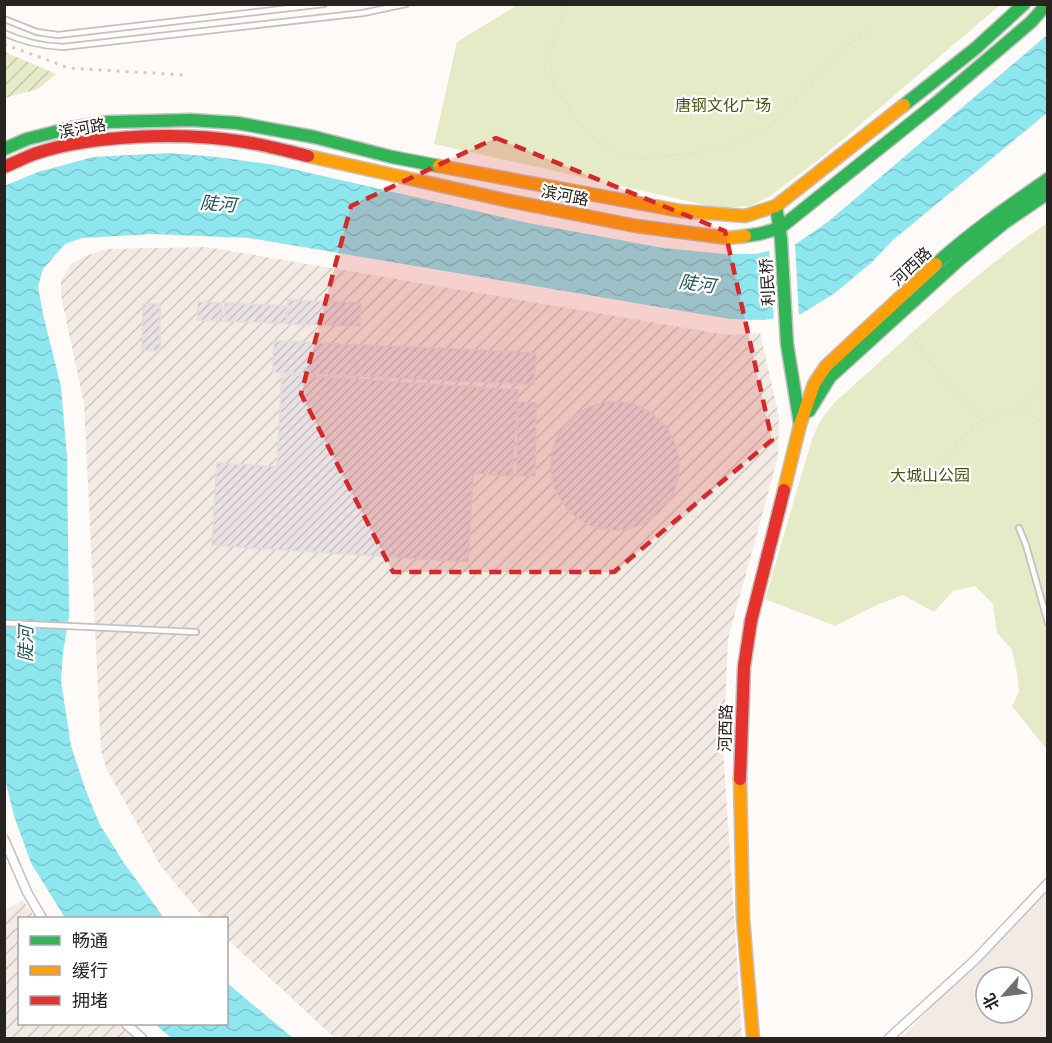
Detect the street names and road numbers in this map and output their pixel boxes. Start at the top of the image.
street label: 滨河路 [57,114,107,142]
street label: 滨河路 [540,181,590,209]
street label: 河西路 [887,242,935,290]
street label: 利民桥 [756,258,778,306]
street label: 河西路 [714,704,736,752]

